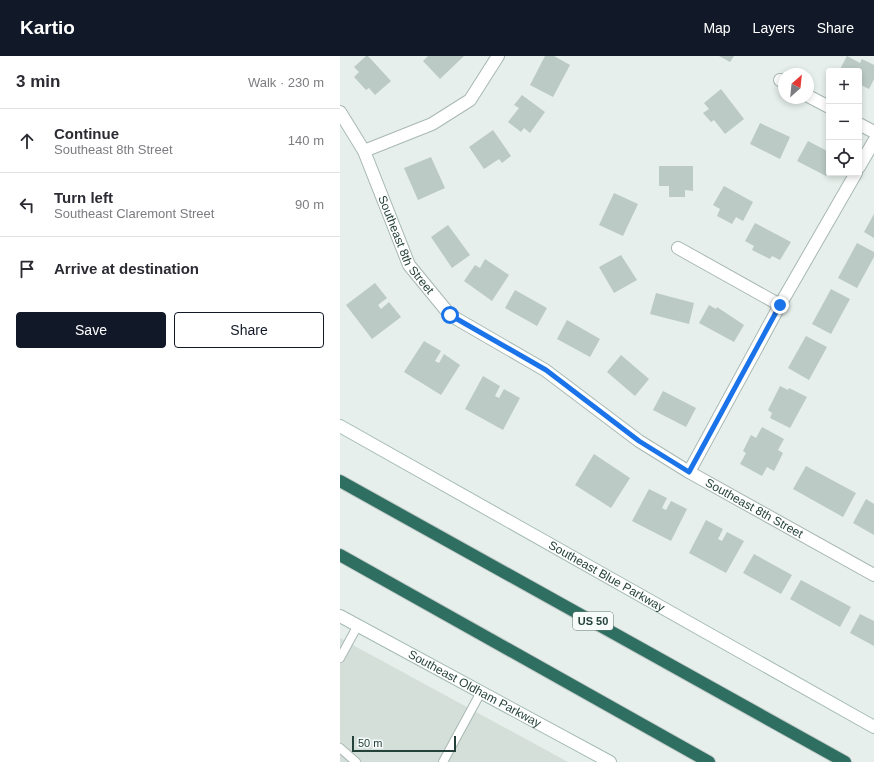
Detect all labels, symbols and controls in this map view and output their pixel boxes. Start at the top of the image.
text: Kartio [20,17,75,38]
text: Map [703,20,731,36]
text: Layers [753,20,795,36]
text: Share [817,20,854,36]
north arrow [778,68,814,104]
map controls [826,68,862,176]
button: + [826,68,862,104]
text: 3 min [16,72,60,91]
text: Walk · 230 m [248,75,324,90]
button: − [826,104,862,140]
text: Continue [54,125,119,142]
icon: ahead [16,130,38,152]
text: 140 m [288,133,324,148]
button: locate [826,140,862,176]
text: Southeast 8th Street [54,142,173,157]
text: Turn left [54,189,113,206]
street label: Southeast 8th Street [375,193,437,297]
icon: left [16,194,38,216]
text: 90 m [295,197,324,212]
text: Southeast Claremont Street [54,206,214,221]
icon: arrive [16,258,38,280]
text: Arrive at destination [54,260,199,277]
route end [771,296,789,314]
route start [441,306,459,324]
button: Save [16,312,166,348]
button: Share [174,312,324,348]
street label: Southeast 8th Street [703,476,806,541]
street label: Southeast Blue Parkway [546,538,667,615]
road number: US 50 [573,612,613,630]
street label: Southeast Oldham Parkway [406,647,543,730]
scale bar [352,734,456,753]
text: 50 m [358,737,382,749]

